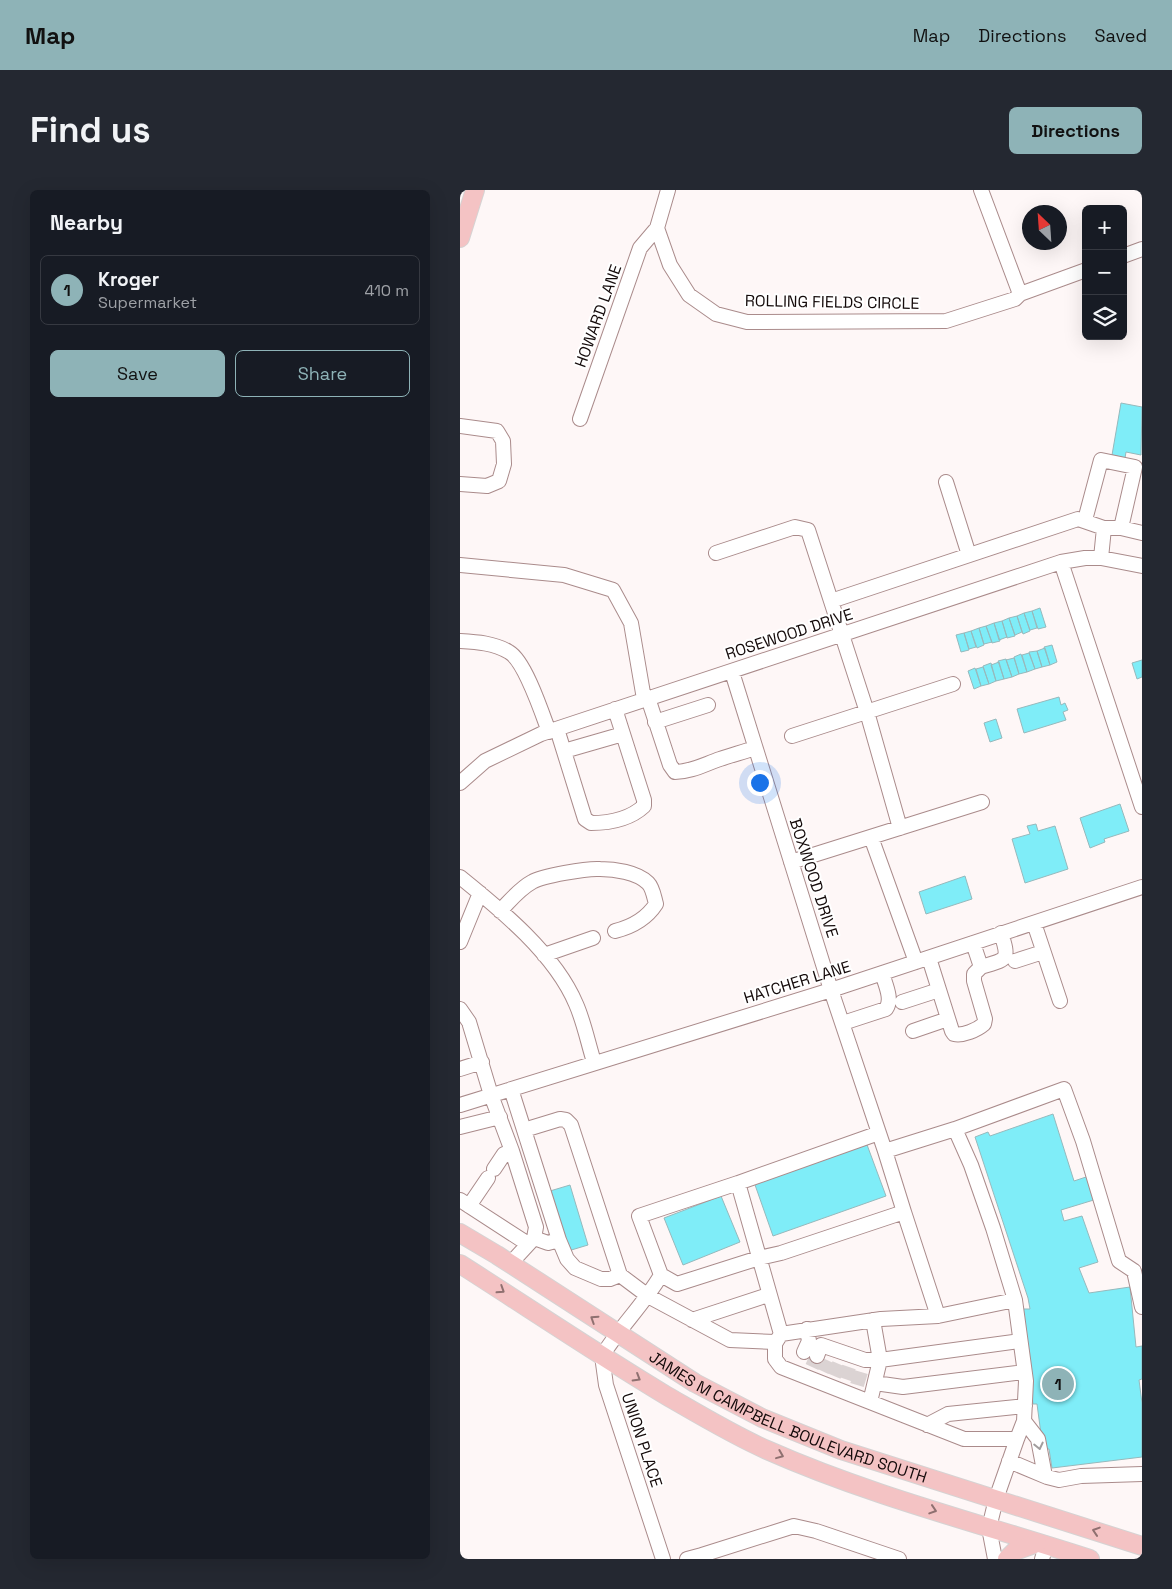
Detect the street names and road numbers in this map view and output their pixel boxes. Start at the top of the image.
street label: HOWARD LANE [570,262,626,370]
street label: ROLLING FIELDS CIRCLE [745,290,919,314]
street label: ROSEWOOD DRIVE [723,604,855,664]
street label: BOXWOOD DRIVE [785,816,843,940]
street label: HATCHER LANE [741,956,853,1008]
street label: JAMES M CAMPBELL BOULEVARD SOUTH [645,1346,930,1487]
street label: UNION PLACE [617,1390,667,1490]

